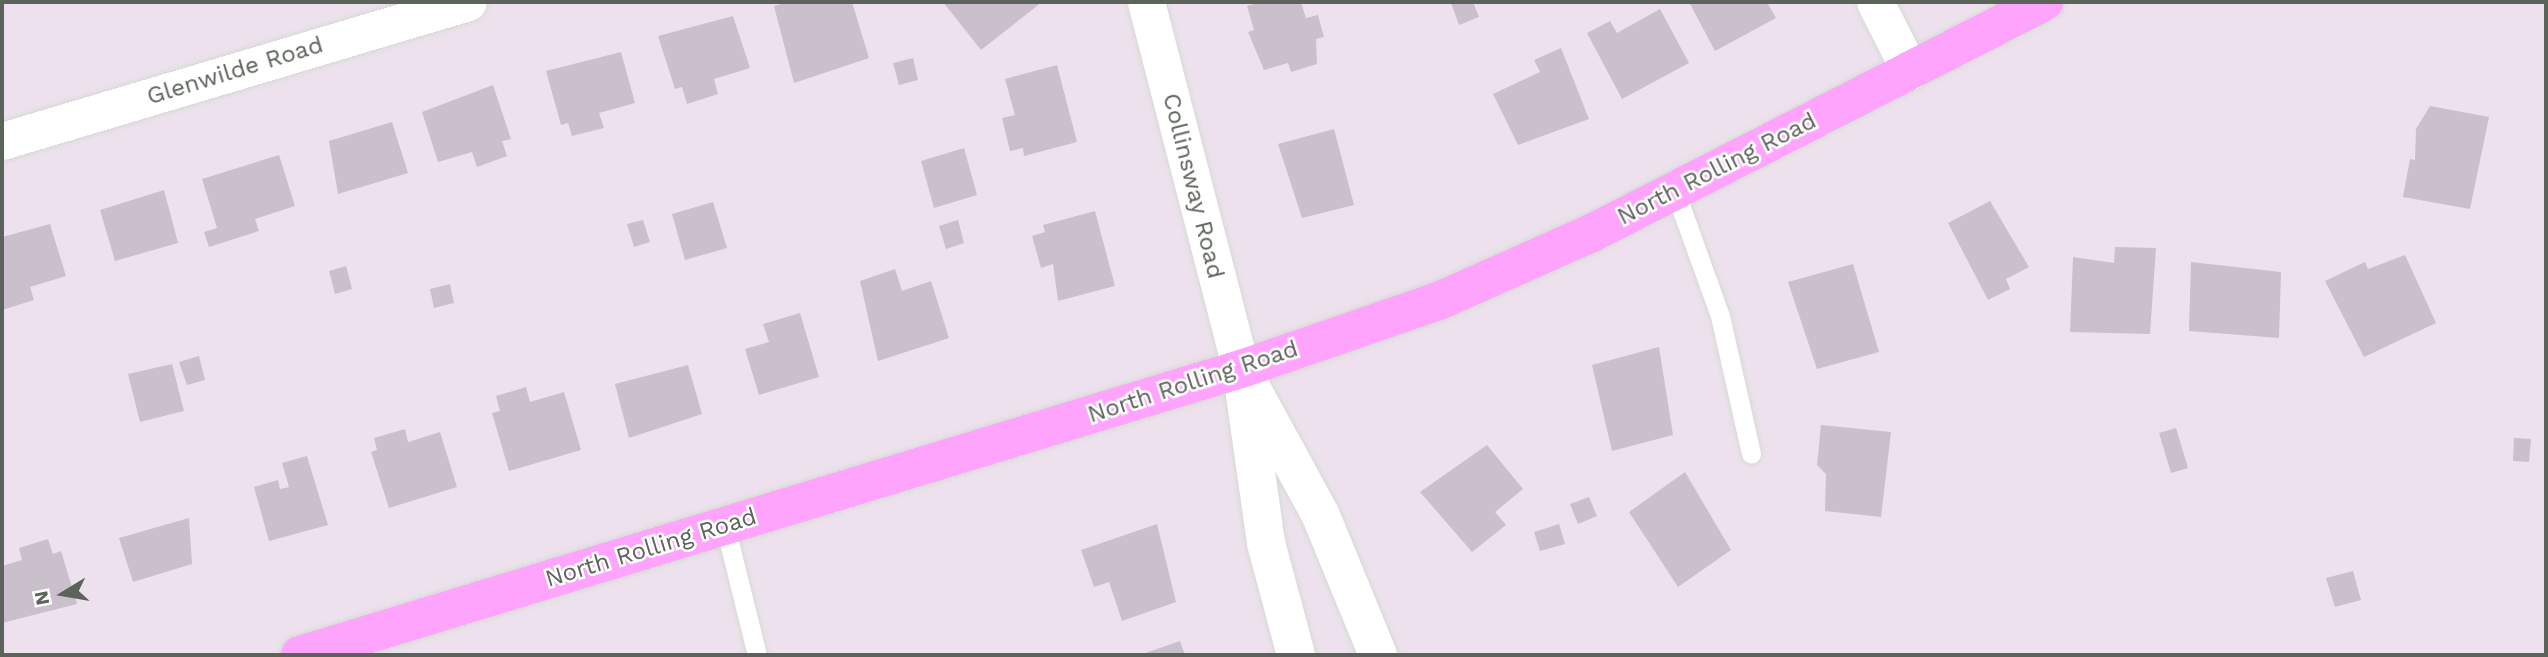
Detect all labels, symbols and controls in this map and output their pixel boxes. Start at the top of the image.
street label: Glenwilde Road [143,31,327,111]
street label: Collinsway Road [1156,90,1230,282]
street label: North Rolling Road [1613,106,1821,232]
street label: North Rolling Road [1084,334,1302,430]
street label: North Rolling Road [542,502,760,594]
north arrow [28,559,98,629]
text: N [29,589,55,607]

